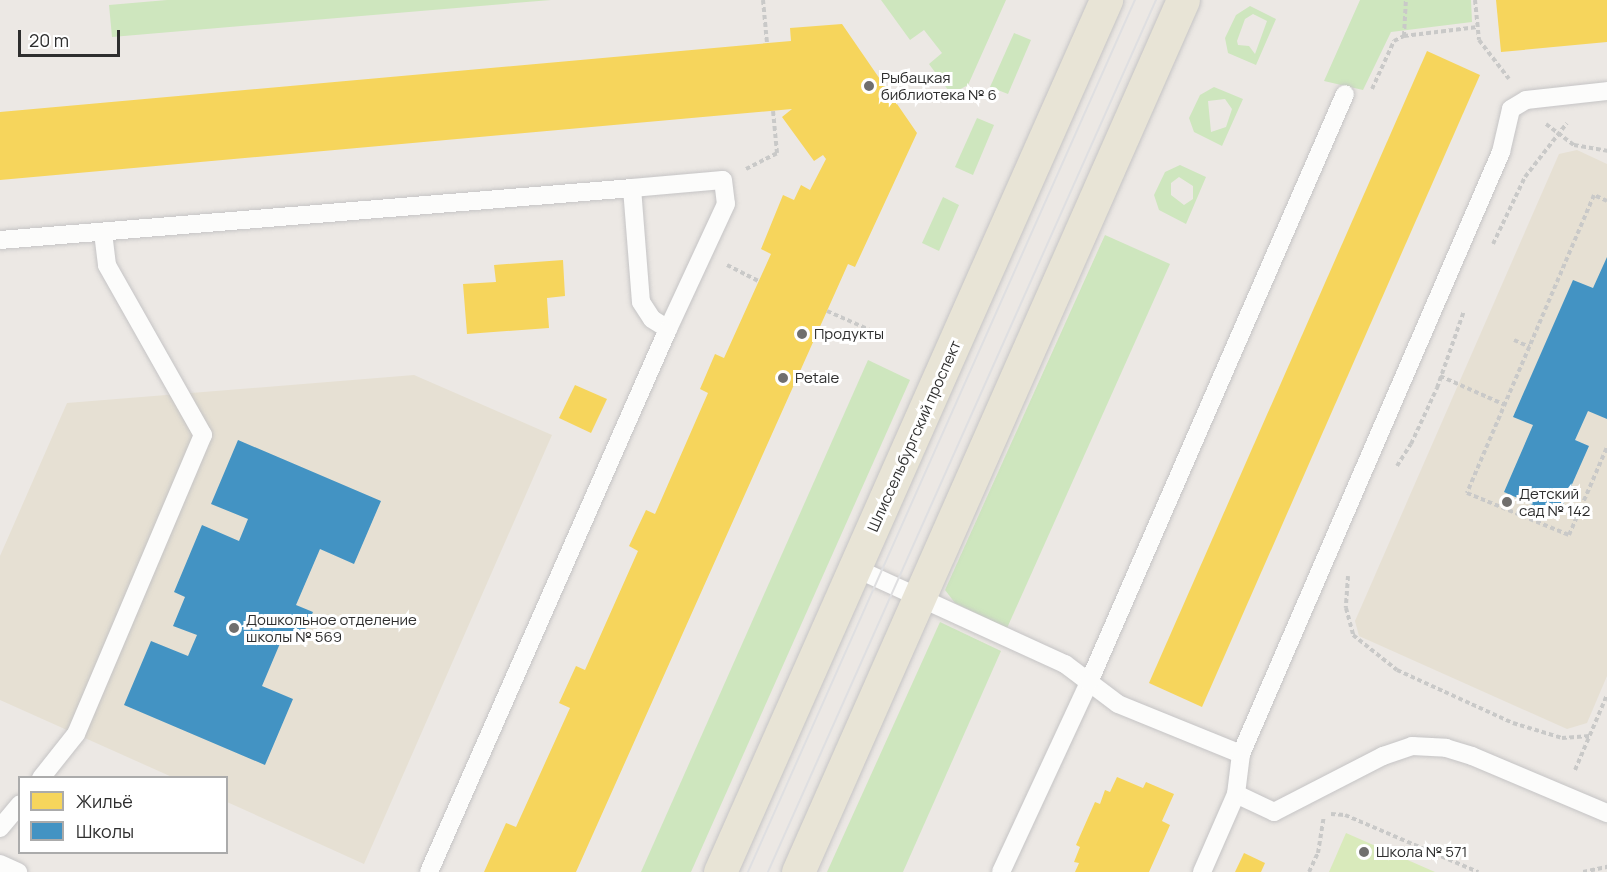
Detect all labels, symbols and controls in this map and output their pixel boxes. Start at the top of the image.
scale bar [21,18,123,56]
text: 20 m [29,28,69,52]
place label: Рыбацкая библиотека № 6 [881,68,997,103]
marker: Рыбацкая библиотека № 6 [862,79,876,93]
place label: Продукты [814,325,884,343]
marker: Продукты [795,327,809,341]
street label: Шлиссельбургский проспект [864,338,964,534]
place label: Petale [795,369,839,387]
marker: Petale [776,371,790,385]
place label: Детский сад № 142 [1519,484,1590,519]
marker: Детский сад № 142 [1500,495,1514,509]
place label: Дошкольное отделение школы № 569 [246,610,417,645]
marker: Дошкольное отделение школы № 569 [227,621,241,635]
legend [18,776,228,854]
text: Жильё [76,789,133,813]
text: Школы [76,819,134,843]
place label: Школа № 571 [1376,843,1467,861]
marker: Школа № 571 [1357,845,1371,859]

